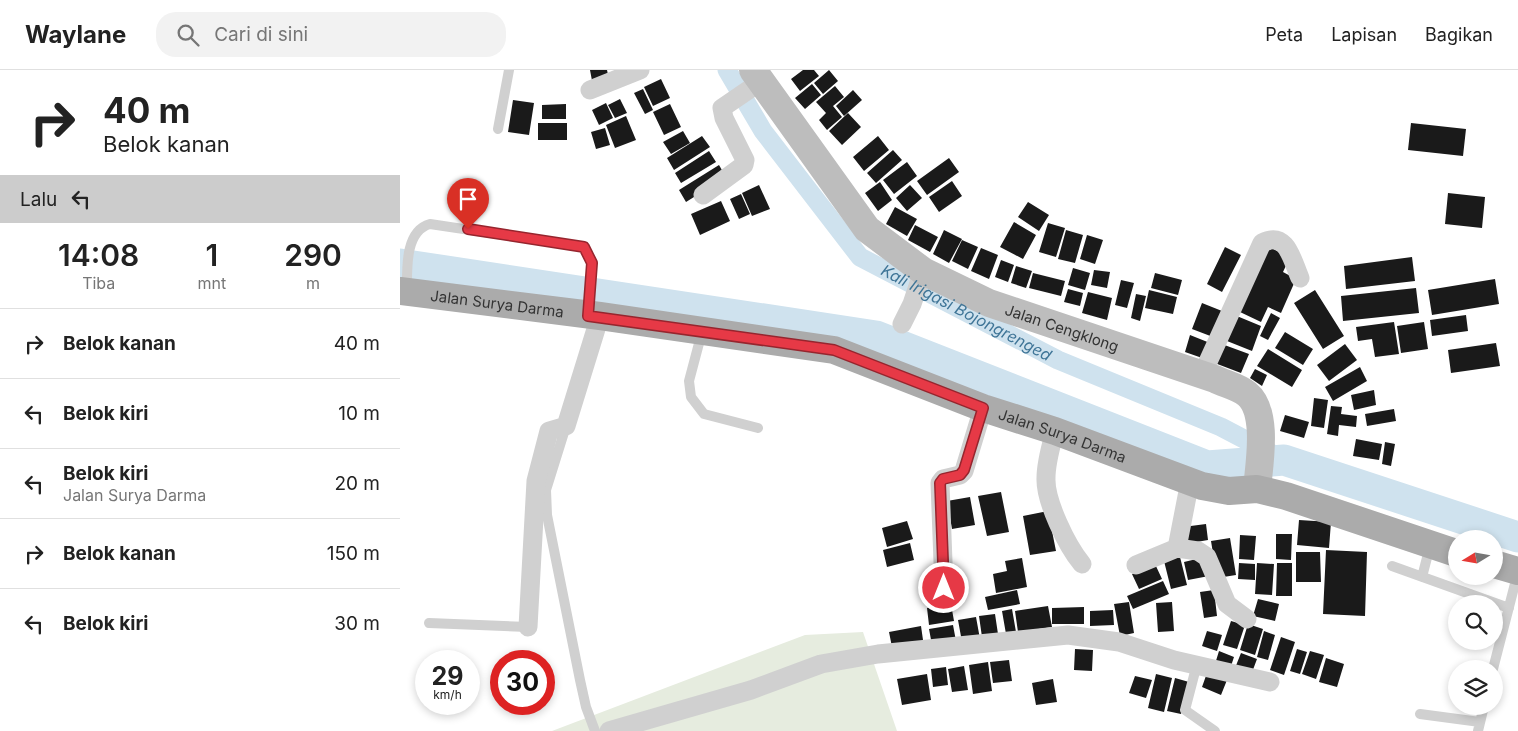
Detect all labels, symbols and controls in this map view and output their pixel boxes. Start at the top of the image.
search box [156,12,506,57]
text: Waylane [25,20,126,49]
icon: search [174,21,202,49]
text: Cari di sini [214,23,308,46]
text: Peta [1265,24,1303,45]
text: Lapisan [1331,24,1397,45]
text: Bagikan [1425,24,1493,45]
text: 40 m [103,89,191,131]
icon: right [20,90,85,155]
text: Belok kanan [103,131,230,157]
pin [447,178,489,229]
icon: left [67,185,95,213]
icon: arrive [454,185,482,213]
text: Lalu [20,188,57,211]
text: 14:08 [58,237,139,273]
text: 1 [205,237,218,273]
text: 290 [284,237,342,273]
water label: Kali Irigasi Bojongrenged [878,260,1055,365]
text: Tiba [82,273,115,293]
text: mnt [197,273,226,293]
text: m [306,273,320,293]
street label: Jalan Surya Darma [429,285,565,321]
street label: Jalan Cengklong [1003,300,1121,356]
icon: right [20,330,48,358]
text: Belok kanan [63,332,176,355]
text: 40 m [334,332,380,355]
icon: left [20,400,48,428]
text: Belok kiri [63,402,148,425]
text: 10 m [338,402,380,425]
street label: Jalan Surya Darma [996,404,1129,466]
text: Belok kiri [63,462,148,485]
icon: left [20,470,48,498]
text: 20 m [334,472,380,495]
text: Jalan Surya Darma [63,485,206,505]
north arrow [1448,530,1502,585]
map controls [1448,530,1503,715]
icon: right [20,540,48,568]
text: Belok kanan [63,542,176,565]
text: 150 m [327,542,380,565]
position arrow [917,561,969,613]
button: search [1448,595,1503,650]
icon: left [20,610,48,638]
text: Belok kiri [63,612,148,635]
text: 30 m [334,612,380,635]
speed limit sign: 30 [490,650,555,715]
button: layers [1448,660,1503,715]
text: 29 [432,661,463,691]
text: km/h [433,687,462,702]

